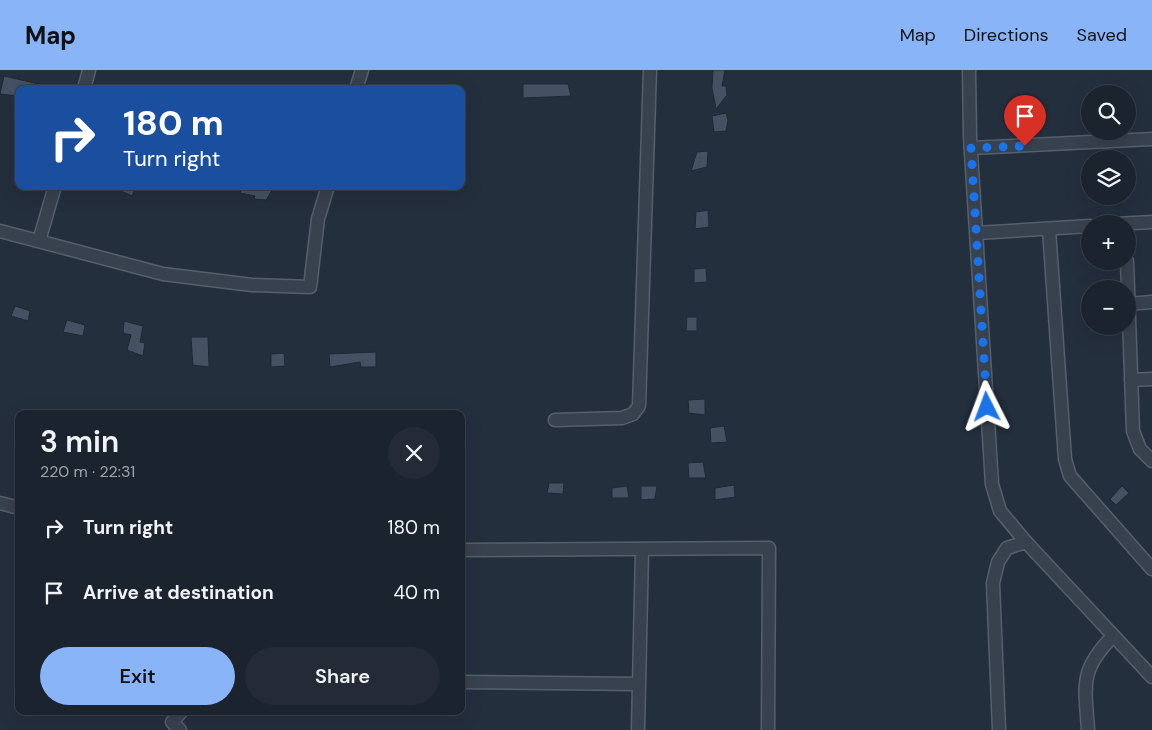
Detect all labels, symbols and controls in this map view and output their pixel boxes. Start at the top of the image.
text: Map [25,20,76,51]
text: Map [900,23,936,47]
text: Directions [964,23,1049,47]
text: Saved [1077,23,1127,47]
map controls [1081,85,1136,335]
button: search [1081,85,1136,140]
pin [1004,95,1046,146]
text: 180 m [123,100,224,146]
icon: arrive [1011,102,1039,130]
icon: right [40,105,105,170]
text: Turn right [123,144,220,173]
button: layers [1081,150,1136,205]
button: + [1081,215,1136,270]
button: − [1081,280,1136,335]
position arrow [960,380,1012,432]
text: 3 min [40,422,119,461]
button: close [388,427,440,479]
text: 220 m · 22:31 [40,461,135,482]
icon: right [40,514,68,542]
text: Turn right [83,515,173,540]
text: 180 m [388,515,440,540]
icon: arrive [40,579,68,607]
text: Arrive at destination [83,580,274,605]
text: 40 m [393,580,440,605]
button: Exit [40,647,235,705]
button: Share [245,647,440,705]

